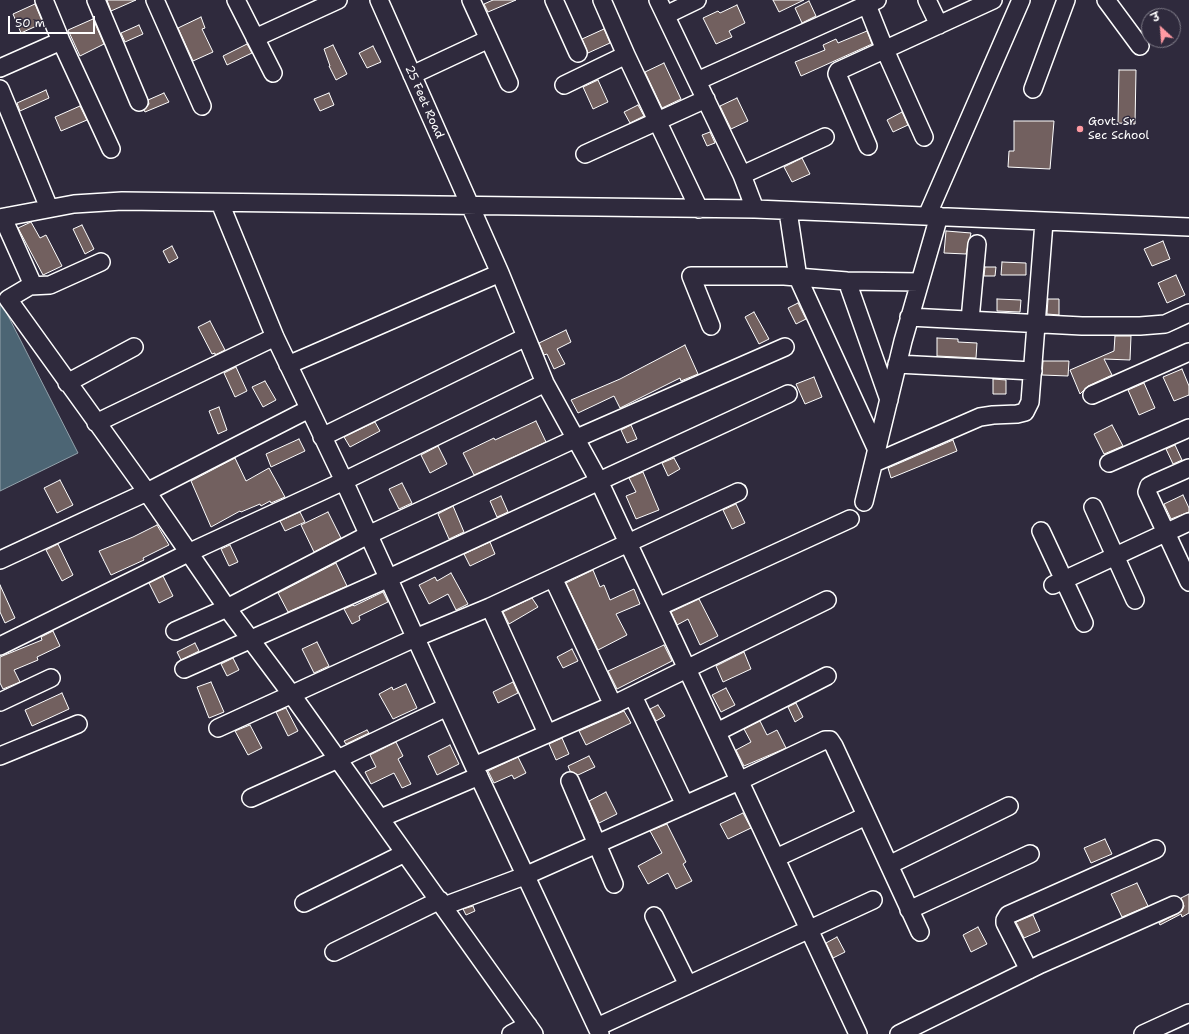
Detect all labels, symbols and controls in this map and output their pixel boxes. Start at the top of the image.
scale bar [10,8,97,34]
north arrow [1141,8,1181,48]
text: उ [1149,9,1163,26]
text: 50 m [15,15,45,31]
street label: 25 Feet Road [401,63,447,141]
place label: Govt. Sr Sec School [1088,115,1149,143]
marker: Govt. Sr Sec School [1075,124,1085,134]

